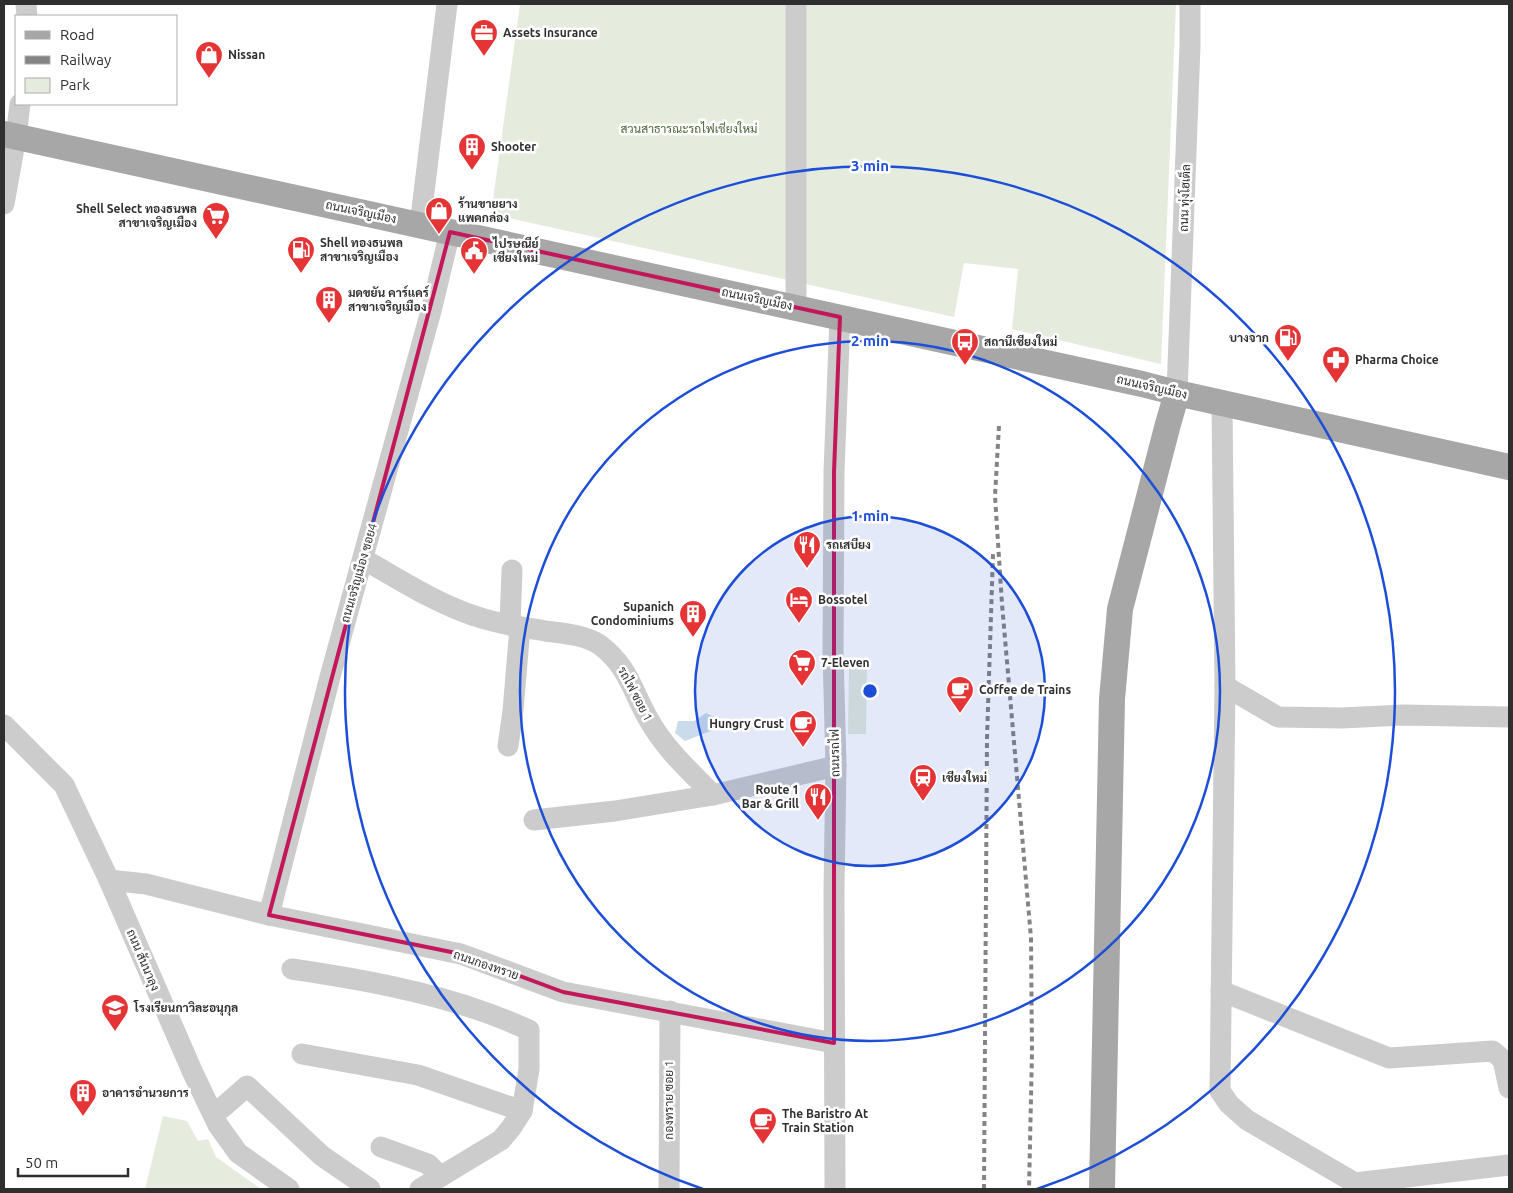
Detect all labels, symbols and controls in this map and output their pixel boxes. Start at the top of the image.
legend [15,15,178,105]
office icon: Assets Insurance [469,18,499,57]
text: Road [60,26,95,43]
place label: Assets Insurance [503,26,598,39]
shop icon: Nissan [194,40,224,79]
place label: Nissan [228,48,265,61]
text: Railway [60,51,111,68]
text: Park [60,76,90,93]
park label: สวนสาธารณะรถไฟเชียงใหม่ [621,121,758,135]
building icon: Shooter [457,132,487,171]
place label: Shooter [491,140,536,153]
text: 3 min [851,157,889,174]
street label: ถนน ทุ่งโฮเต็ล [1175,164,1195,232]
shop icon: ร้านขายยาง แพคกล่อง [424,196,454,235]
place label: ร้านขายยาง แพคกล่อง [458,196,518,224]
street label: ถนนเจริญเมือง [324,198,398,226]
supermarket icon: Shell Select ทองธนพล สาขาเจริญเมือง [201,201,231,240]
place label: Shell Select ทองธนพล สาขาเจริญเมือง [76,202,197,230]
fuel station icon: Shell ทองธนพล สาขาเจริญเมือง [286,235,316,274]
place label: Shell ทองธนพล สาขาเจริญเมือง [320,236,403,264]
public building icon: ไปรษณีย์ เชียงใหม่ [459,236,489,275]
place label: ไปรษณีย์ เชียงใหม่ [492,236,540,264]
building icon: มดขยัน คาร์แคร์ สาขาเจริญเมือง [314,285,344,324]
place label: มดขยัน คาร์แคร์ สาขาเจริญเมือง [348,285,430,314]
street label: ถนนเจริญเมือง [720,285,794,313]
fuel station icon: บางจาก [1273,323,1303,362]
bus stop icon: สถานีเชียงใหม่ [950,327,980,366]
place label: บางจาก [1229,331,1269,344]
text: 2 min [851,332,889,349]
place label: สถานีเชียงใหม่ [984,334,1057,348]
pharmacy icon: Pharma Choice [1321,345,1351,384]
place label: Pharma Choice [1355,353,1439,366]
street label: ถนนเจริญเมือง [1115,372,1189,402]
text: 1 min [851,507,889,524]
street label: ถนนเจริญเมือง ซอย4 [338,521,380,624]
restaurant icon: รถเสบียง [792,530,822,569]
place label: รถเสบียง [826,537,871,551]
hotel icon: Bossotel [784,585,814,624]
place label: Bossotel [818,593,868,606]
building icon: Supanich Condominiums [678,599,708,638]
place label: Supanich Condominiums [591,600,674,627]
supermarket icon: 7-Eleven [787,648,817,687]
place label: 7-Eleven [821,656,870,669]
street label: รถไฟ ซอย 1 [616,664,656,723]
cafe icon: Coffee de Trains [945,675,975,714]
centre of rings [861,682,879,700]
place label: Coffee de Trains [979,683,1071,696]
cafe icon: Hungry Crust [788,709,818,748]
place label: Hungry Crust [709,717,784,730]
street label: ถนนรถไฟ [827,729,841,777]
station icon: เชียงใหม่ [908,763,938,802]
place label: เชียงใหม่ [942,770,987,784]
restaurant icon: Route 1 Bar & Grill [803,782,833,821]
place label: Route 1 Bar & Grill [742,783,799,810]
street label: ถนน สันนาลุง [122,927,162,994]
street label: ถนนกองทราย [452,947,520,982]
school or university icon: โรงเรียนกาวิละอนุกุล [100,993,130,1032]
place label: โรงเรียนกาวิละอนุกุล [133,1000,238,1016]
street label: กองทราย ซอย 1 [662,1060,675,1140]
building icon: อาคารอำนวยการ [68,1078,98,1117]
place label: อาคารอำนวยการ [102,1086,189,1099]
cafe icon: The Baristro At Train Station [748,1106,778,1145]
place label: The Baristro At Train Station [782,1107,868,1134]
scale bar [18,1146,128,1178]
text: 50 m [25,1154,58,1171]

